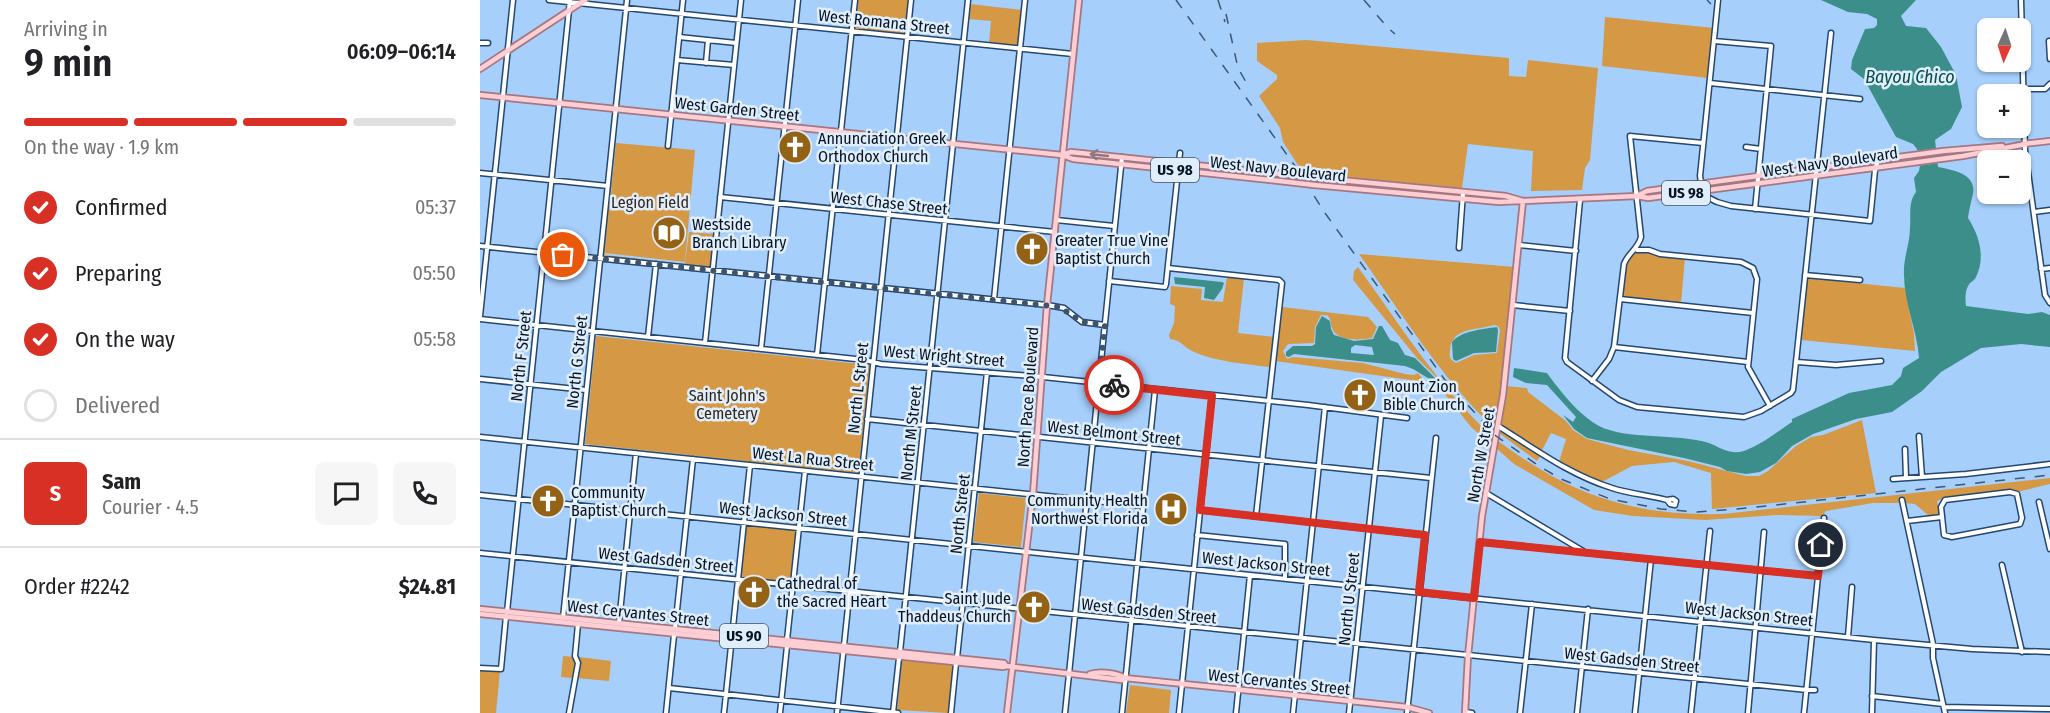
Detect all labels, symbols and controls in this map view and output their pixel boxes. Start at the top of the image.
street label: West Romana Street [817,6,951,38]
text: Arriving in [24,17,108,41]
north arrow [1977,18,2031,72]
map controls [1977,18,2031,204]
text: 06:09–06:14 [347,38,456,65]
text: 9 min [24,40,113,86]
water label: Bayou Chico [1865,66,1955,88]
button: + [1977,84,2031,138]
street label: West Garden Street [673,93,801,125]
church icon: Annunciation Greek Orthodox Church [777,129,813,165]
place label: Annunciation Greek Orthodox Church [818,129,947,166]
text: On the way · 1.9 km [24,135,179,159]
street label: West Navy Boulevard [1761,143,1899,181]
one-way arrow [1090,149,1110,160]
button: − [1977,150,2031,204]
street label: West Navy Boulevard [1209,152,1347,186]
road number: US 98 [1151,158,1199,182]
road number: US 98 [1662,181,1710,205]
street label: West Chase Street [830,187,949,219]
icon: check [24,191,57,224]
park label: Legion Field [611,193,689,212]
text: Confirmed [75,194,168,221]
text: 05:37 [415,195,456,219]
library icon: Westside Branch Library [651,215,687,251]
place label: Westside Branch Library [692,215,787,252]
pin [537,229,588,280]
church icon: Greater True Vine Baptist Church [1014,231,1050,267]
place label: Greater True Vine Baptist Church [1055,231,1168,268]
icon: bag [546,238,579,271]
icon: check [24,257,57,290]
text: Preparing [75,260,161,287]
text: 05:50 [412,261,456,285]
street label: North F Street [507,309,535,402]
street label: North G Street [563,314,591,409]
icon: check [24,323,57,356]
text: On the way [75,326,175,353]
street label: North Pace Boulevard [1014,326,1042,468]
text: 05:58 [413,327,456,351]
street label: North L Street [844,341,872,434]
street label: West Wright Street [883,341,1006,371]
courier [1084,355,1144,415]
icon: bike [1098,369,1131,402]
church icon: Mount Zion Bible Church [1342,377,1378,413]
place label: Mount Zion Bible Church [1383,377,1465,414]
street label: North M Street [897,384,926,482]
park label: Saint John's Cemetery [689,386,765,423]
text: Delivered [75,392,160,419]
street label: North W Street [1463,405,1499,504]
street label: West Belmont Street [1046,417,1182,450]
street label: West La Rua Street [751,443,875,475]
button: chat [315,462,378,525]
button: phone [393,462,456,525]
text: Sam [102,468,141,495]
street label: North Street [946,472,974,555]
text: S [50,480,61,507]
church icon: Community Baptist Church [530,483,566,519]
place label: Community Baptist Church [571,483,666,520]
place label: Community Health Northwest Florida [1027,491,1148,528]
hospital icon: Community Health Northwest Florida [1153,491,1189,527]
text: Courier · 4.5 [102,495,199,519]
street label: West Jackson Street [718,498,849,530]
pin [1795,519,1846,570]
icon: home [1804,528,1837,561]
street label: West Gadsden Street [597,543,735,577]
street label: West Jackson Street [1201,548,1332,580]
street label: North U Street [1335,551,1363,647]
text: Order #2242 [24,573,130,600]
text: $24.81 [399,573,456,600]
church icon: Cathedral of the Sacred Heart [736,574,772,610]
place label: Cathedral of the Sacred Heart [777,574,887,611]
place label: Saint Jude Thaddeus Church [898,589,1011,626]
church icon: Saint Jude Thaddeus Church [1016,589,1052,625]
street label: West Gadsden Street [1080,594,1218,628]
street label: West Cervantes Street [566,596,711,630]
street label: West Jackson Street [1684,598,1815,630]
road number: US 90 [720,624,768,648]
street label: West Gadsden Street [1563,643,1701,677]
street label: West Cervantes Street [1207,665,1352,699]

